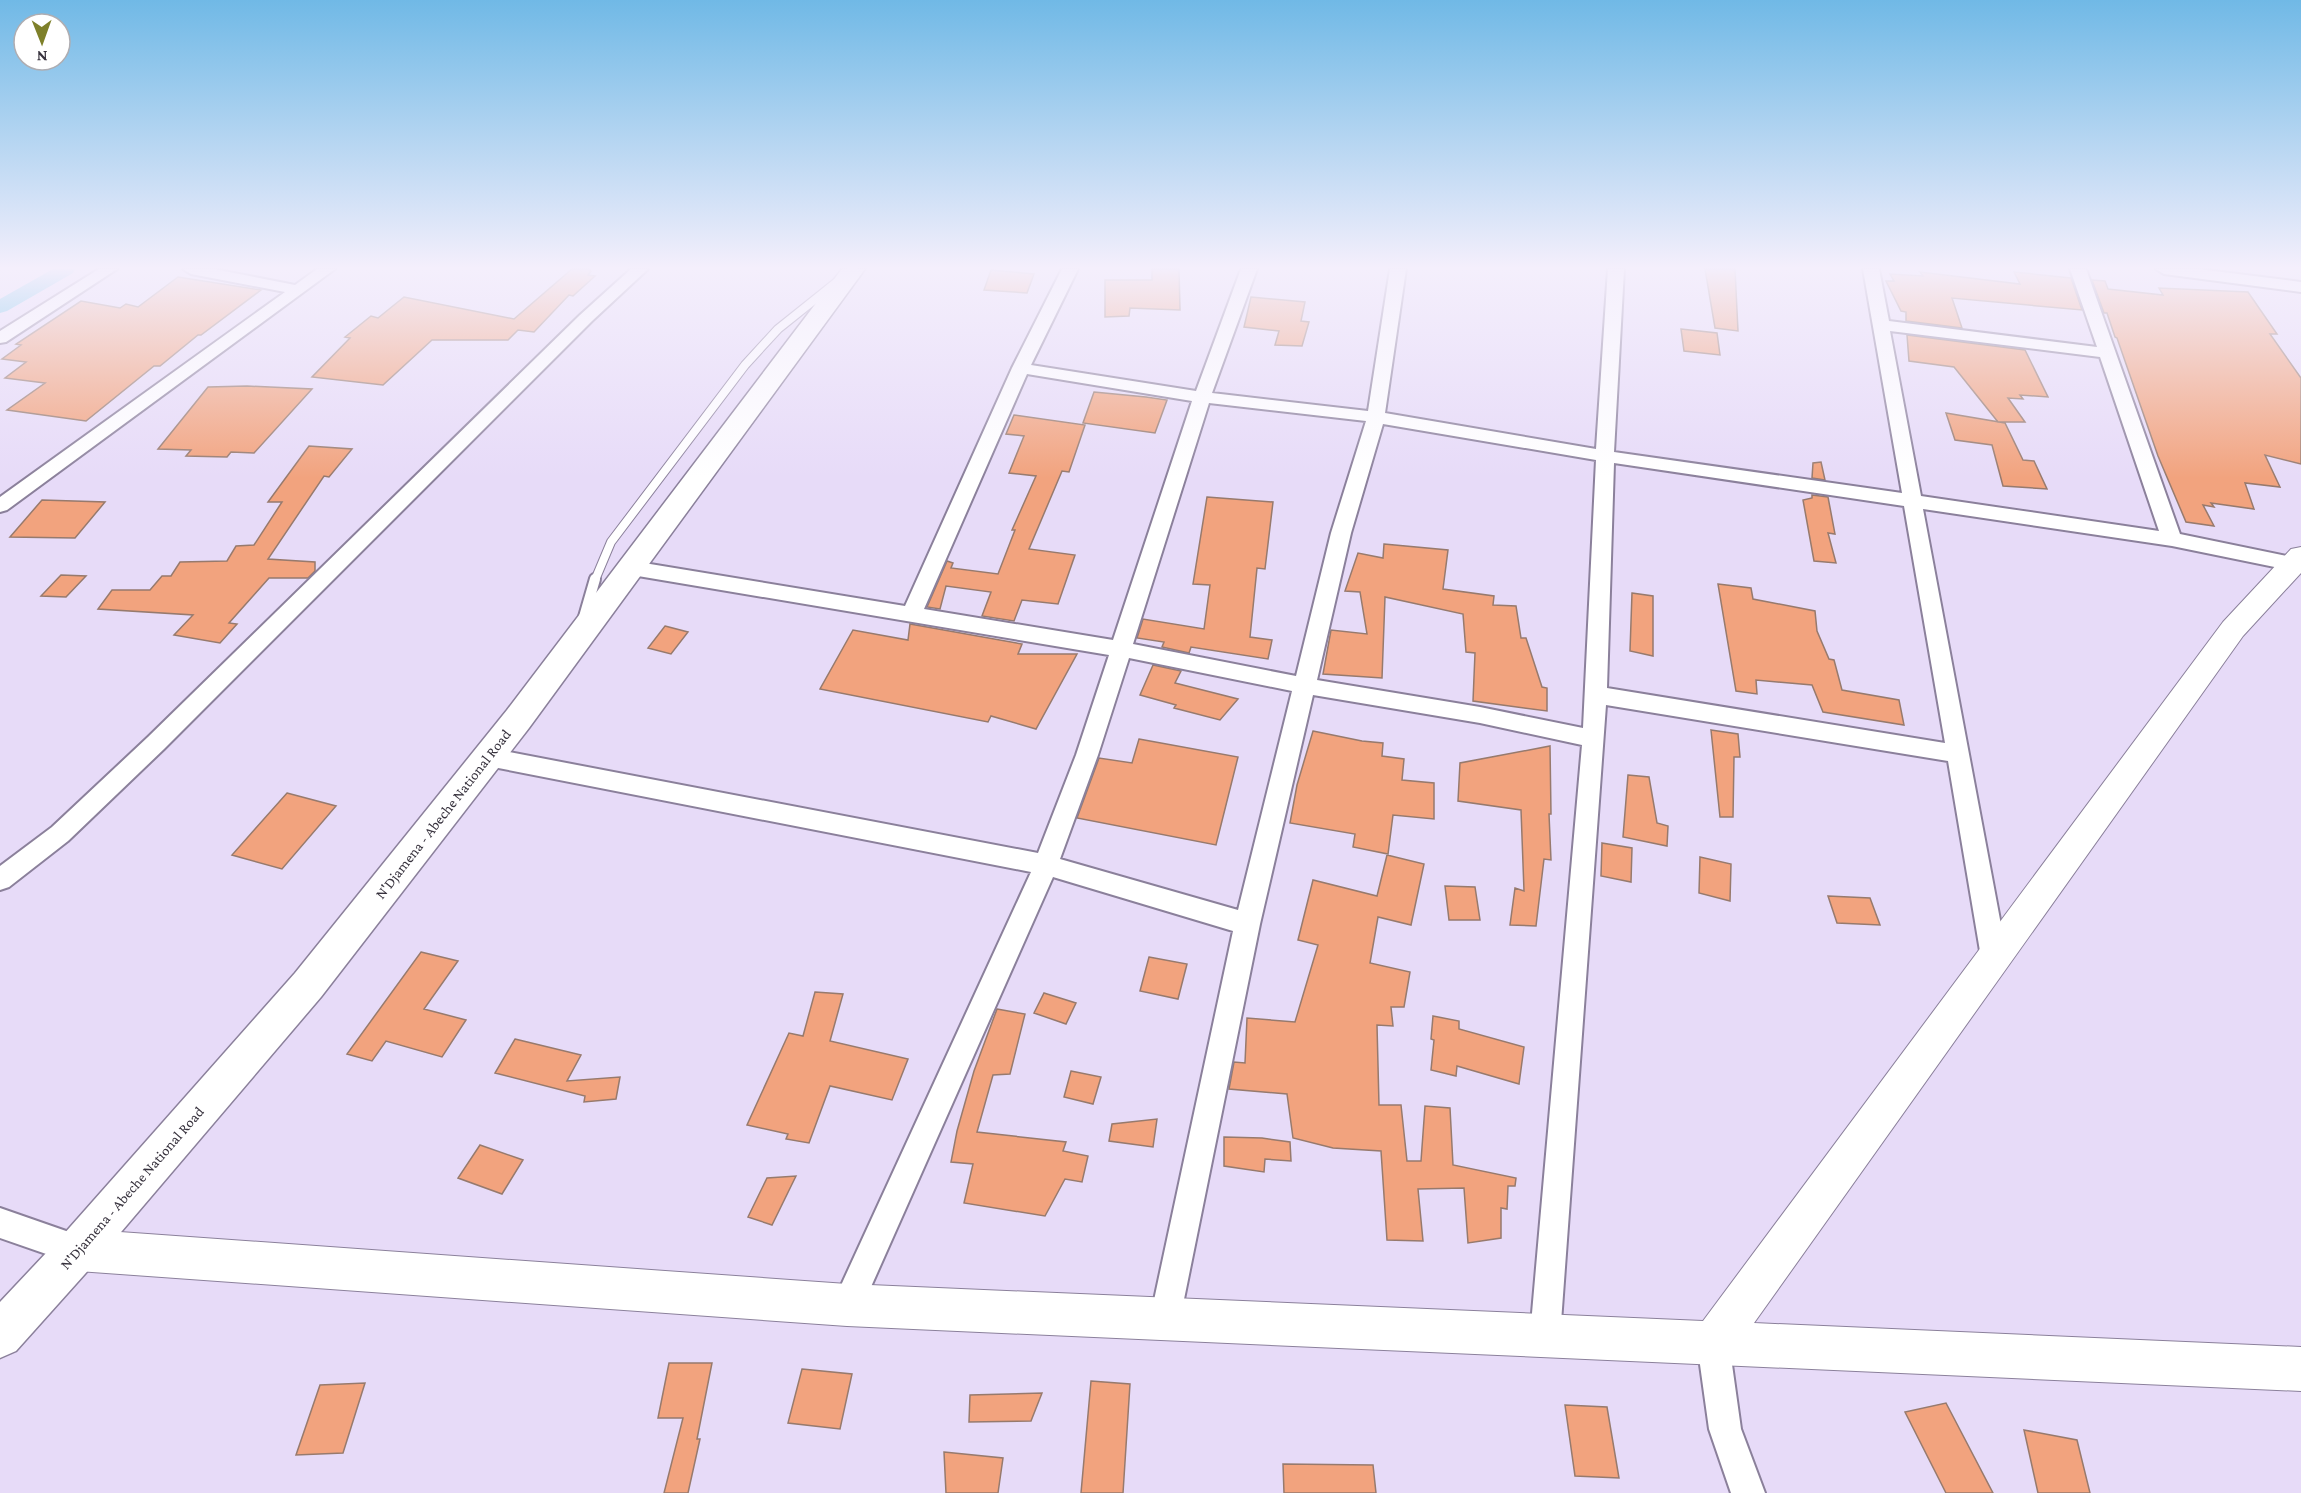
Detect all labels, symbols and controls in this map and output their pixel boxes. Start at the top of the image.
north arrow [12,12,72,72]
text: N [37,48,48,65]
street label: N'Djamena - Abeche National Road [372,726,515,902]
street label: N'Djamena - Abeche National Road [57,1103,208,1273]

